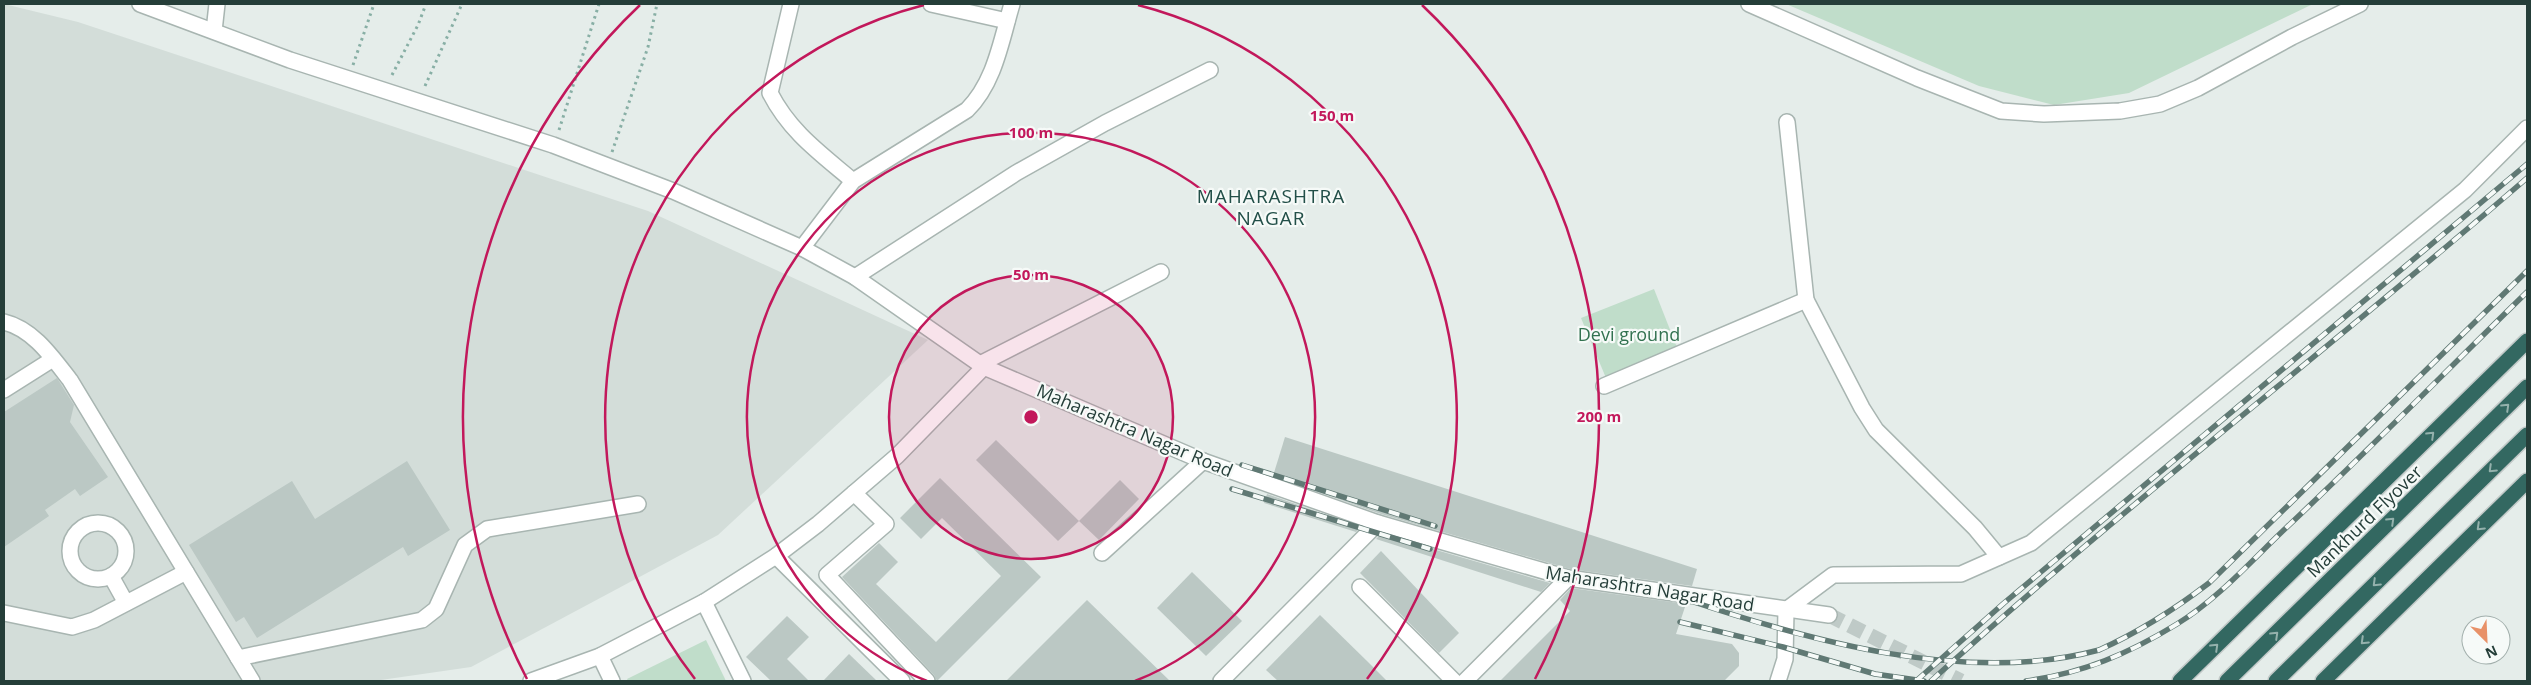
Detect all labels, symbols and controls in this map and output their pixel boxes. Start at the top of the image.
text: 150 m [1310,105,1354,125]
text: 100 m [1009,122,1053,142]
district label: MAHARASHTRA NAGAR [1197,183,1345,231]
text: 50 m [1013,264,1049,284]
park label: Devi ground [1578,322,1680,346]
street label: Maharashtra Nagar Road [1033,378,1237,482]
one-way arrow [2501,404,2510,413]
text: 200 m [1577,406,1621,426]
centre of rings [1022,408,1040,426]
one-way arrow [2425,432,2434,441]
street label: Mankhurd Flyover [2301,459,2427,582]
one-way arrow [2489,463,2498,472]
one-way arrow [2385,518,2394,527]
one-way arrow [2477,521,2486,530]
street label: Maharashtra Nagar Road [1544,560,1756,616]
one-way arrow [2373,577,2382,586]
north arrow [2461,615,2511,665]
one-way arrow [2269,632,2278,641]
one-way arrow [2361,635,2370,644]
text: N [2482,641,2501,663]
one-way arrow [2209,644,2218,653]

